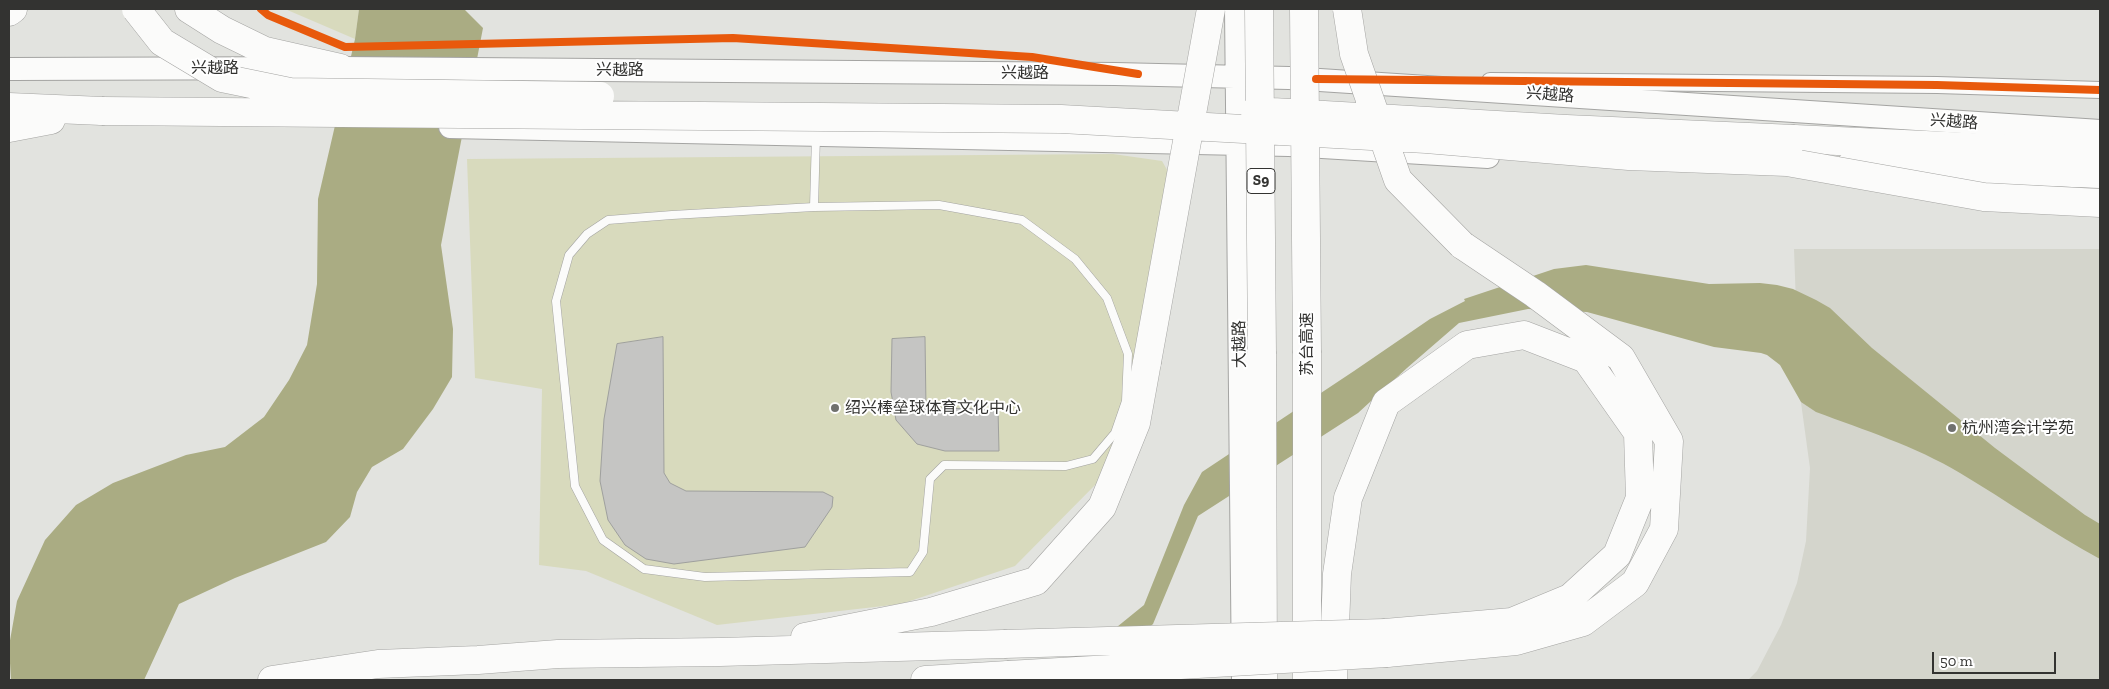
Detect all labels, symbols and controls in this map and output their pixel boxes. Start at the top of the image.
street label: 兴越路 [191,58,239,78]
street label: 兴越路 [596,60,644,80]
street label: 兴越路 [1001,63,1049,83]
street label: 兴越路 [1525,84,1575,106]
street label: 兴越路 [1929,111,1979,133]
road number: S9 [1247,168,1275,194]
street label: 苏台高速 [1297,312,1317,376]
street label: 大越路 [1230,320,1250,368]
place label: 绍兴棒垒球体育文化中心 [845,398,1021,418]
marker: 绍兴棒垒球体育文化中心 [829,402,841,414]
place label: 杭州湾会计学苑 [1962,418,2074,438]
marker: 杭州湾会计学苑 [1946,422,1958,434]
scale bar [1934,642,2058,674]
text: 50 m [1940,652,1973,670]

